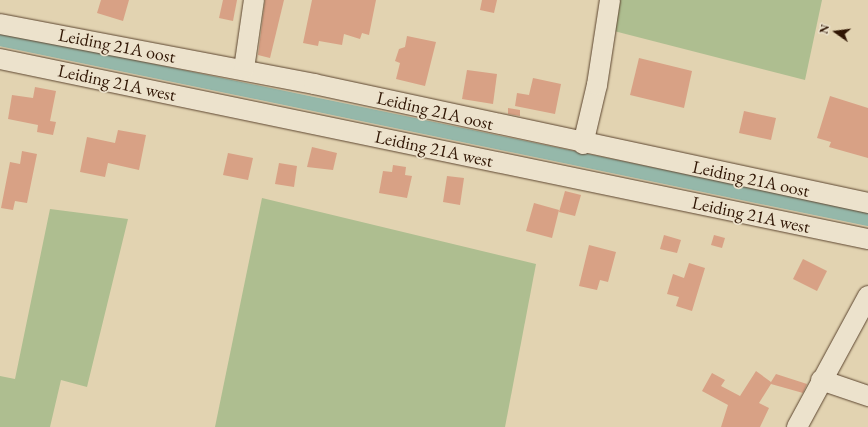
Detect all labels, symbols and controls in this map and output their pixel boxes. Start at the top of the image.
north arrow [816,12,856,52]
text: N [816,23,832,35]
street label: Leiding 21A oost [57,24,177,68]
street label: Leiding 21A west [56,60,178,106]
street label: Leiding 21A oost [375,87,495,135]
street label: Leiding 21A west [373,126,495,172]
street label: Leiding 21A oost [691,156,811,202]
street label: Leiding 21A west [690,192,812,238]

